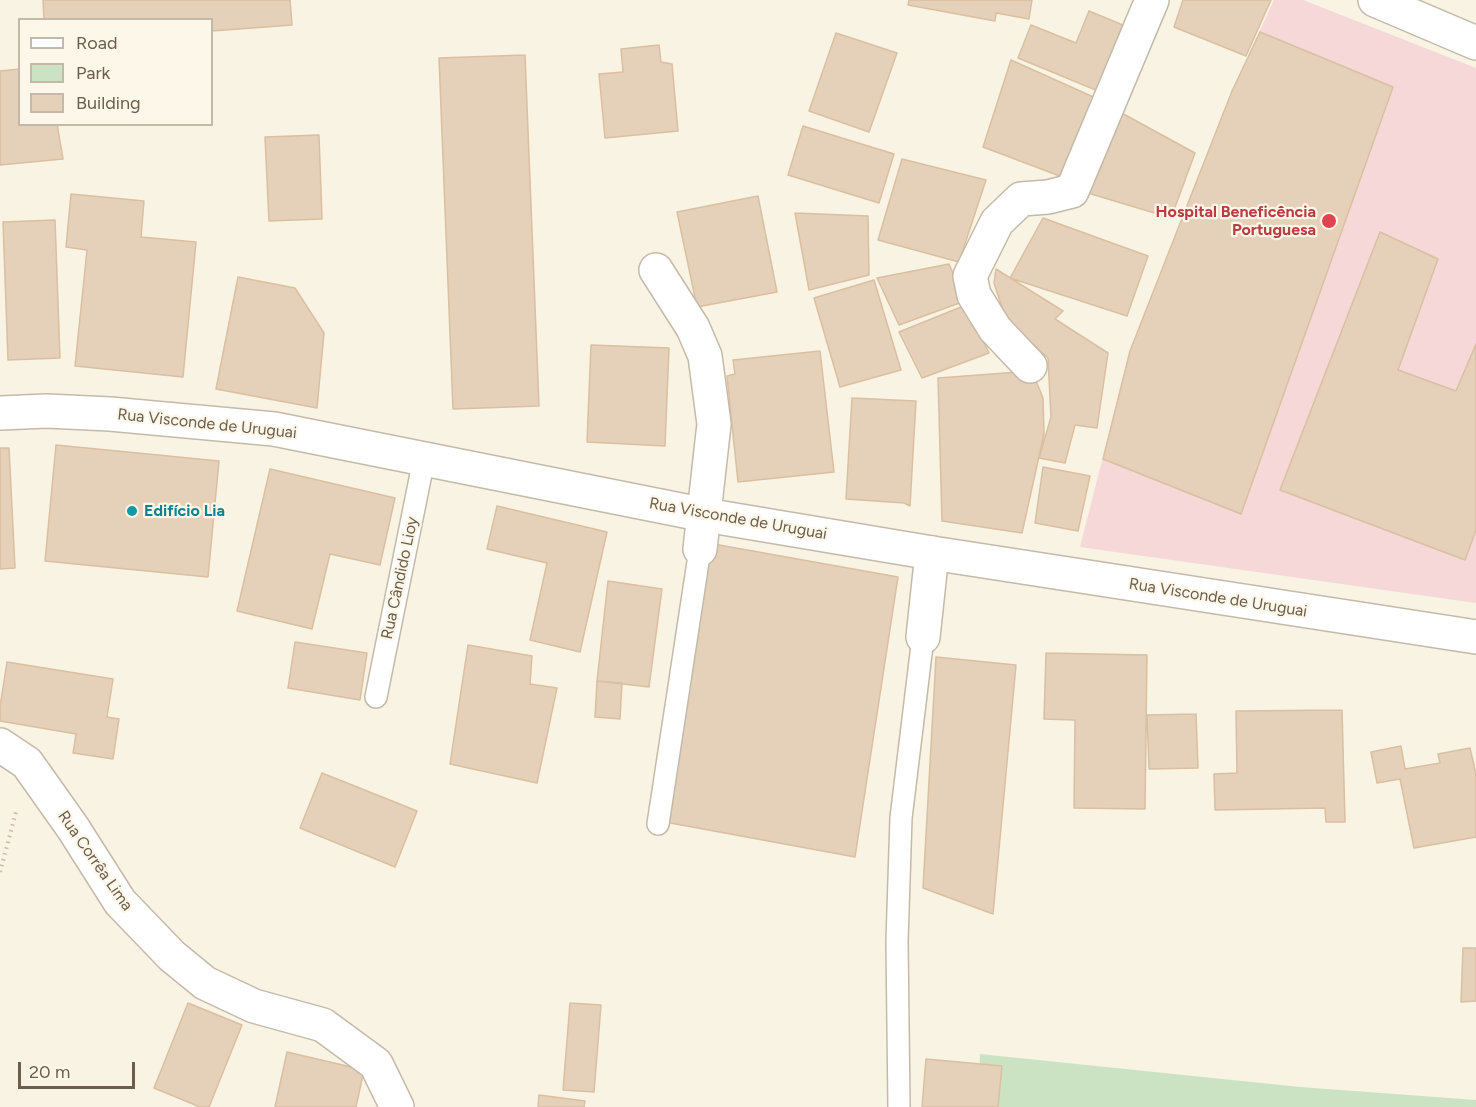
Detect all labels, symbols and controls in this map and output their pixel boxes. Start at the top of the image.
legend [18,18,213,126]
text: Road [76,32,117,54]
text: Park [76,62,110,84]
text: Building [76,92,141,114]
place label: Hospital Beneficência Portuguesa [1156,202,1316,240]
marker: Hospital Beneficência Portuguesa [1320,212,1338,230]
street label: Rua Visconde de Uruguai [116,405,298,443]
street label: Rua Visconde de Uruguai [648,494,828,544]
place label: Edifício Lia [144,501,225,521]
marker: Edifício Lia [125,504,139,518]
street label: Rua Cândido Lioy [378,515,422,641]
street label: Rua Visconde de Uruguai [1128,574,1308,622]
street label: Rua Corrêa Lima [53,807,137,915]
scale bar [21,1050,138,1088]
text: 20 m [29,1061,70,1083]

